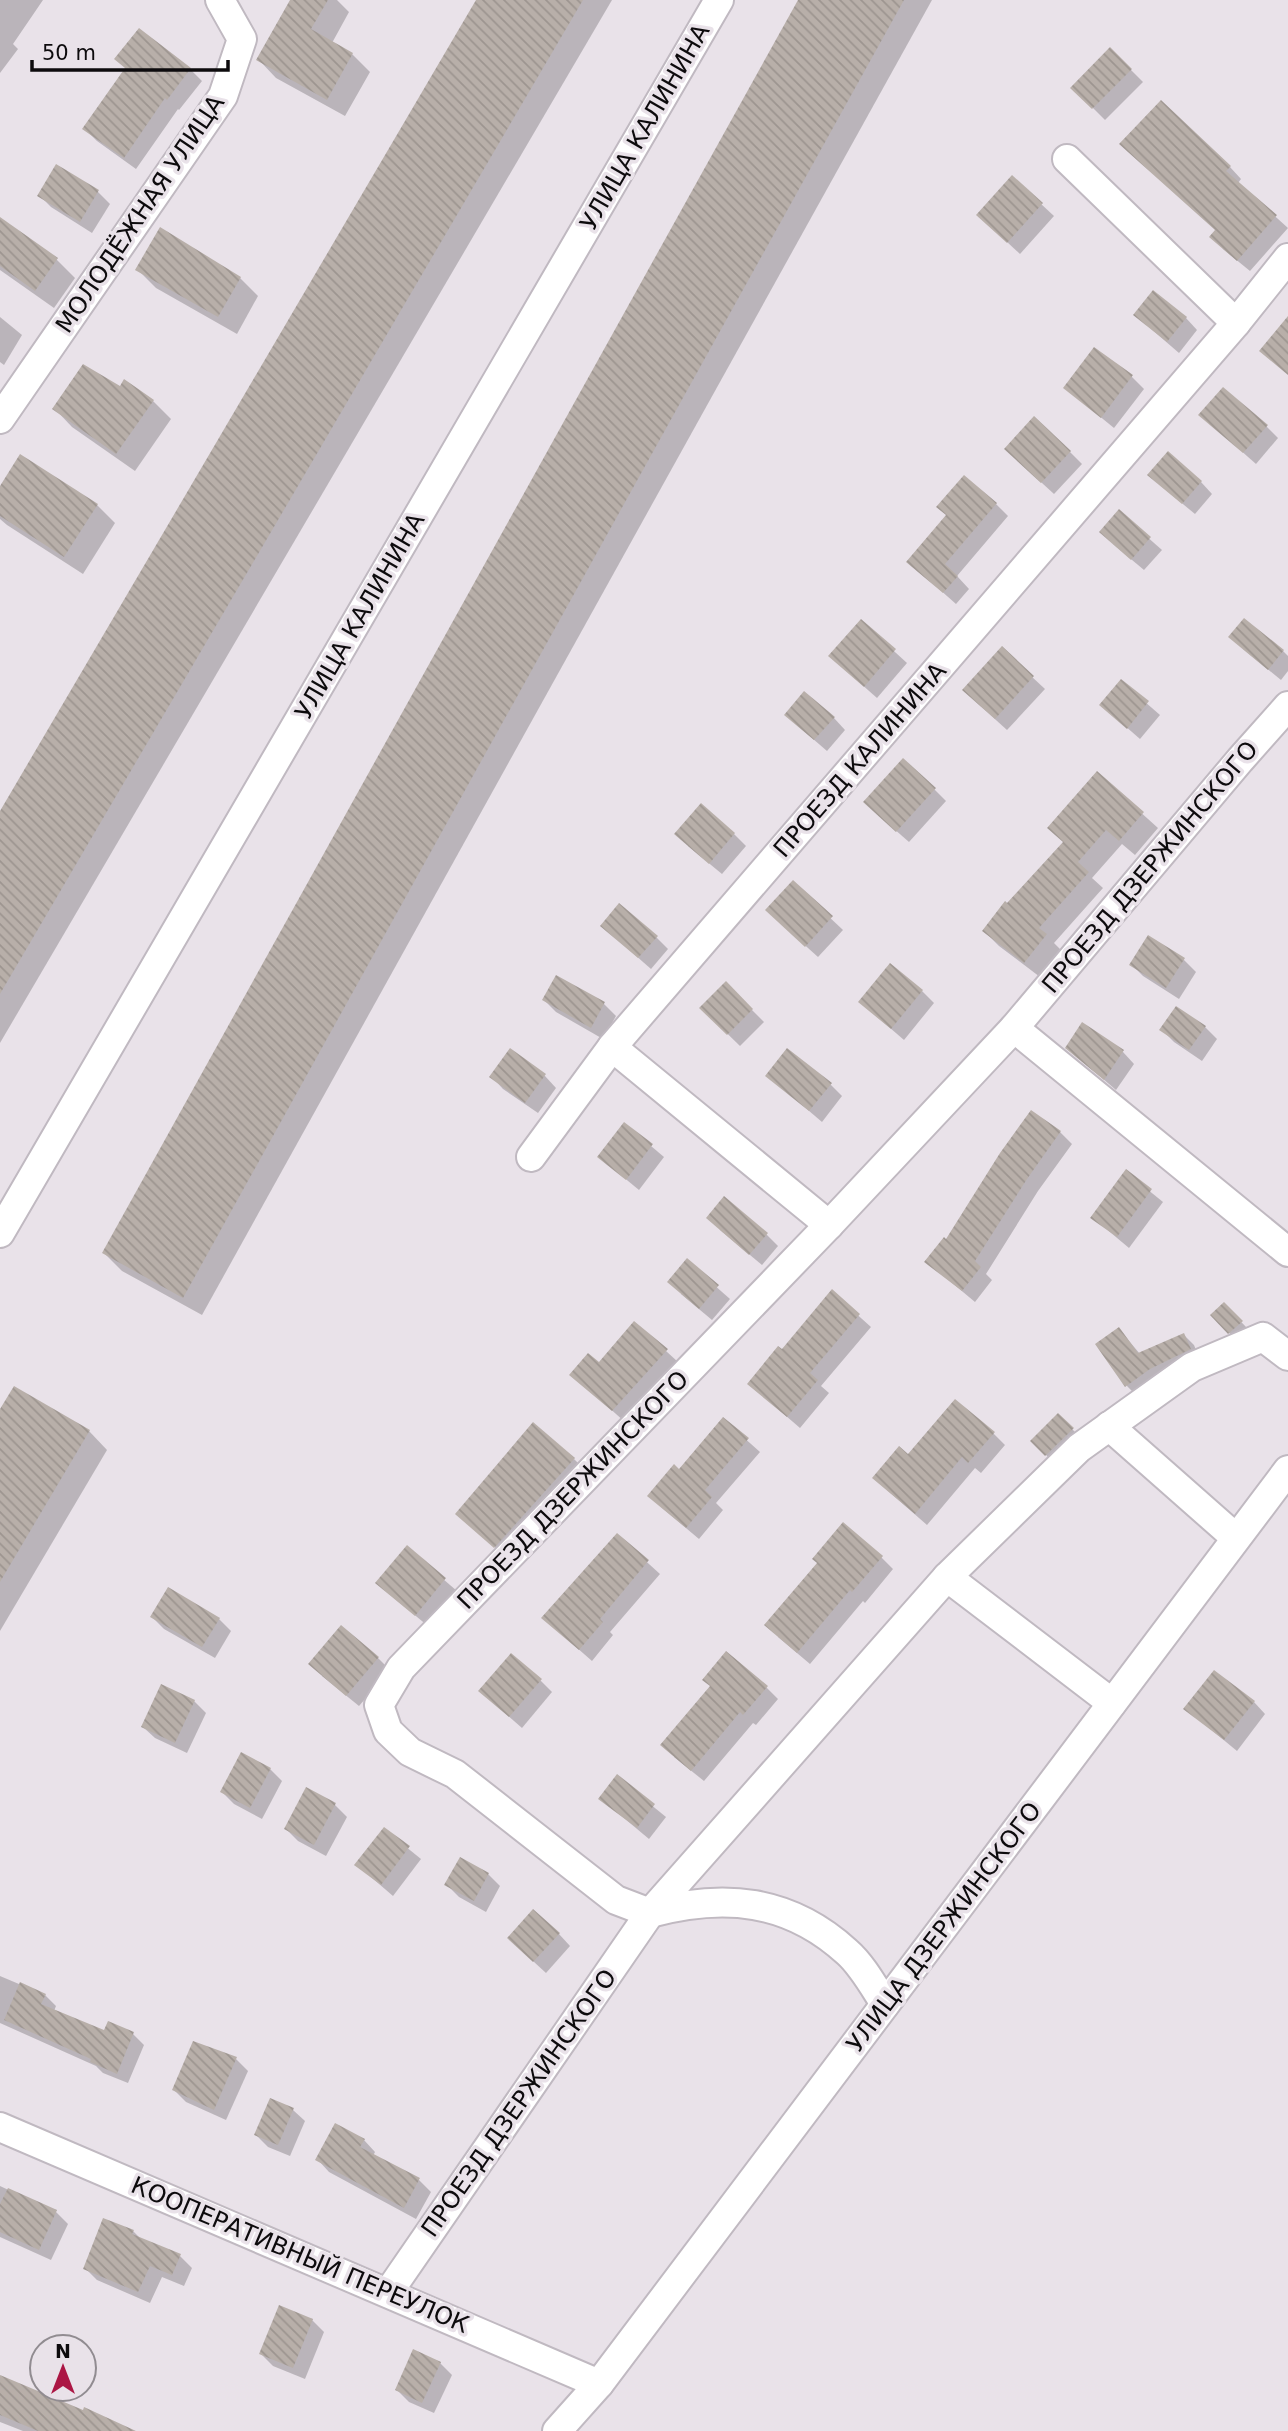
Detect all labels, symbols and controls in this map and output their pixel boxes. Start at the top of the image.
street label: УЛИЦА КАЛИНИНА [575,19,716,235]
scale bar [32,28,228,72]
text: 50 m [42,41,96,65]
street label: МОЛОДЁЖНАЯ УЛИЦА [49,89,230,338]
street label: УЛИЦА КАЛИНИНА [290,508,431,724]
street label: ПРОЕЗД КАЛИНИНА [768,657,952,863]
street label: ПРОЕЗД ДЗЕРЖИНСКОГО [1036,735,1264,999]
street label: ПРОЕЗД ДЗЕРЖИНСКОГО [452,1365,694,1615]
street label: УЛИЦА ДЗЕРЖИНСКОГО [841,1797,1047,2057]
street label: ПРОЕЗД ДЗЕРЖИНСКОГО [416,1964,622,2242]
street label: КООПЕРАТИВНЫЙ ПЕРЕУЛОК [127,2170,474,2339]
north arrow [28,2333,98,2403]
text: N [55,2340,71,2362]

